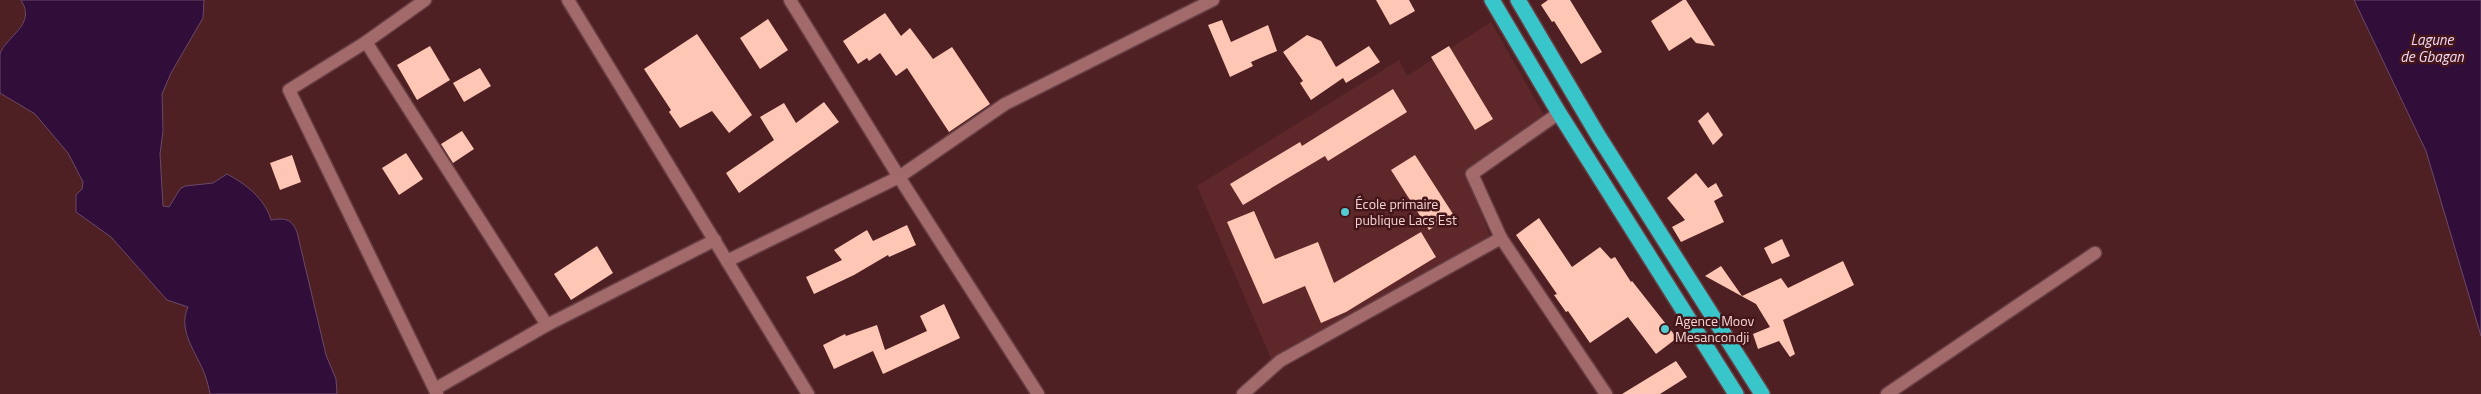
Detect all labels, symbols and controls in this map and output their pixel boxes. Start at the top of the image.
water label: Lagune de Gbagan [2400,28,2464,68]
place label: École primaire publique Lacs Est [1355,193,1457,230]
marker: École primaire publique Lacs Est [1339,206,1351,218]
place label: Agence Moov Mesancondji [1675,310,1755,347]
marker: Agence Moov Mesancondji [1659,323,1671,335]

